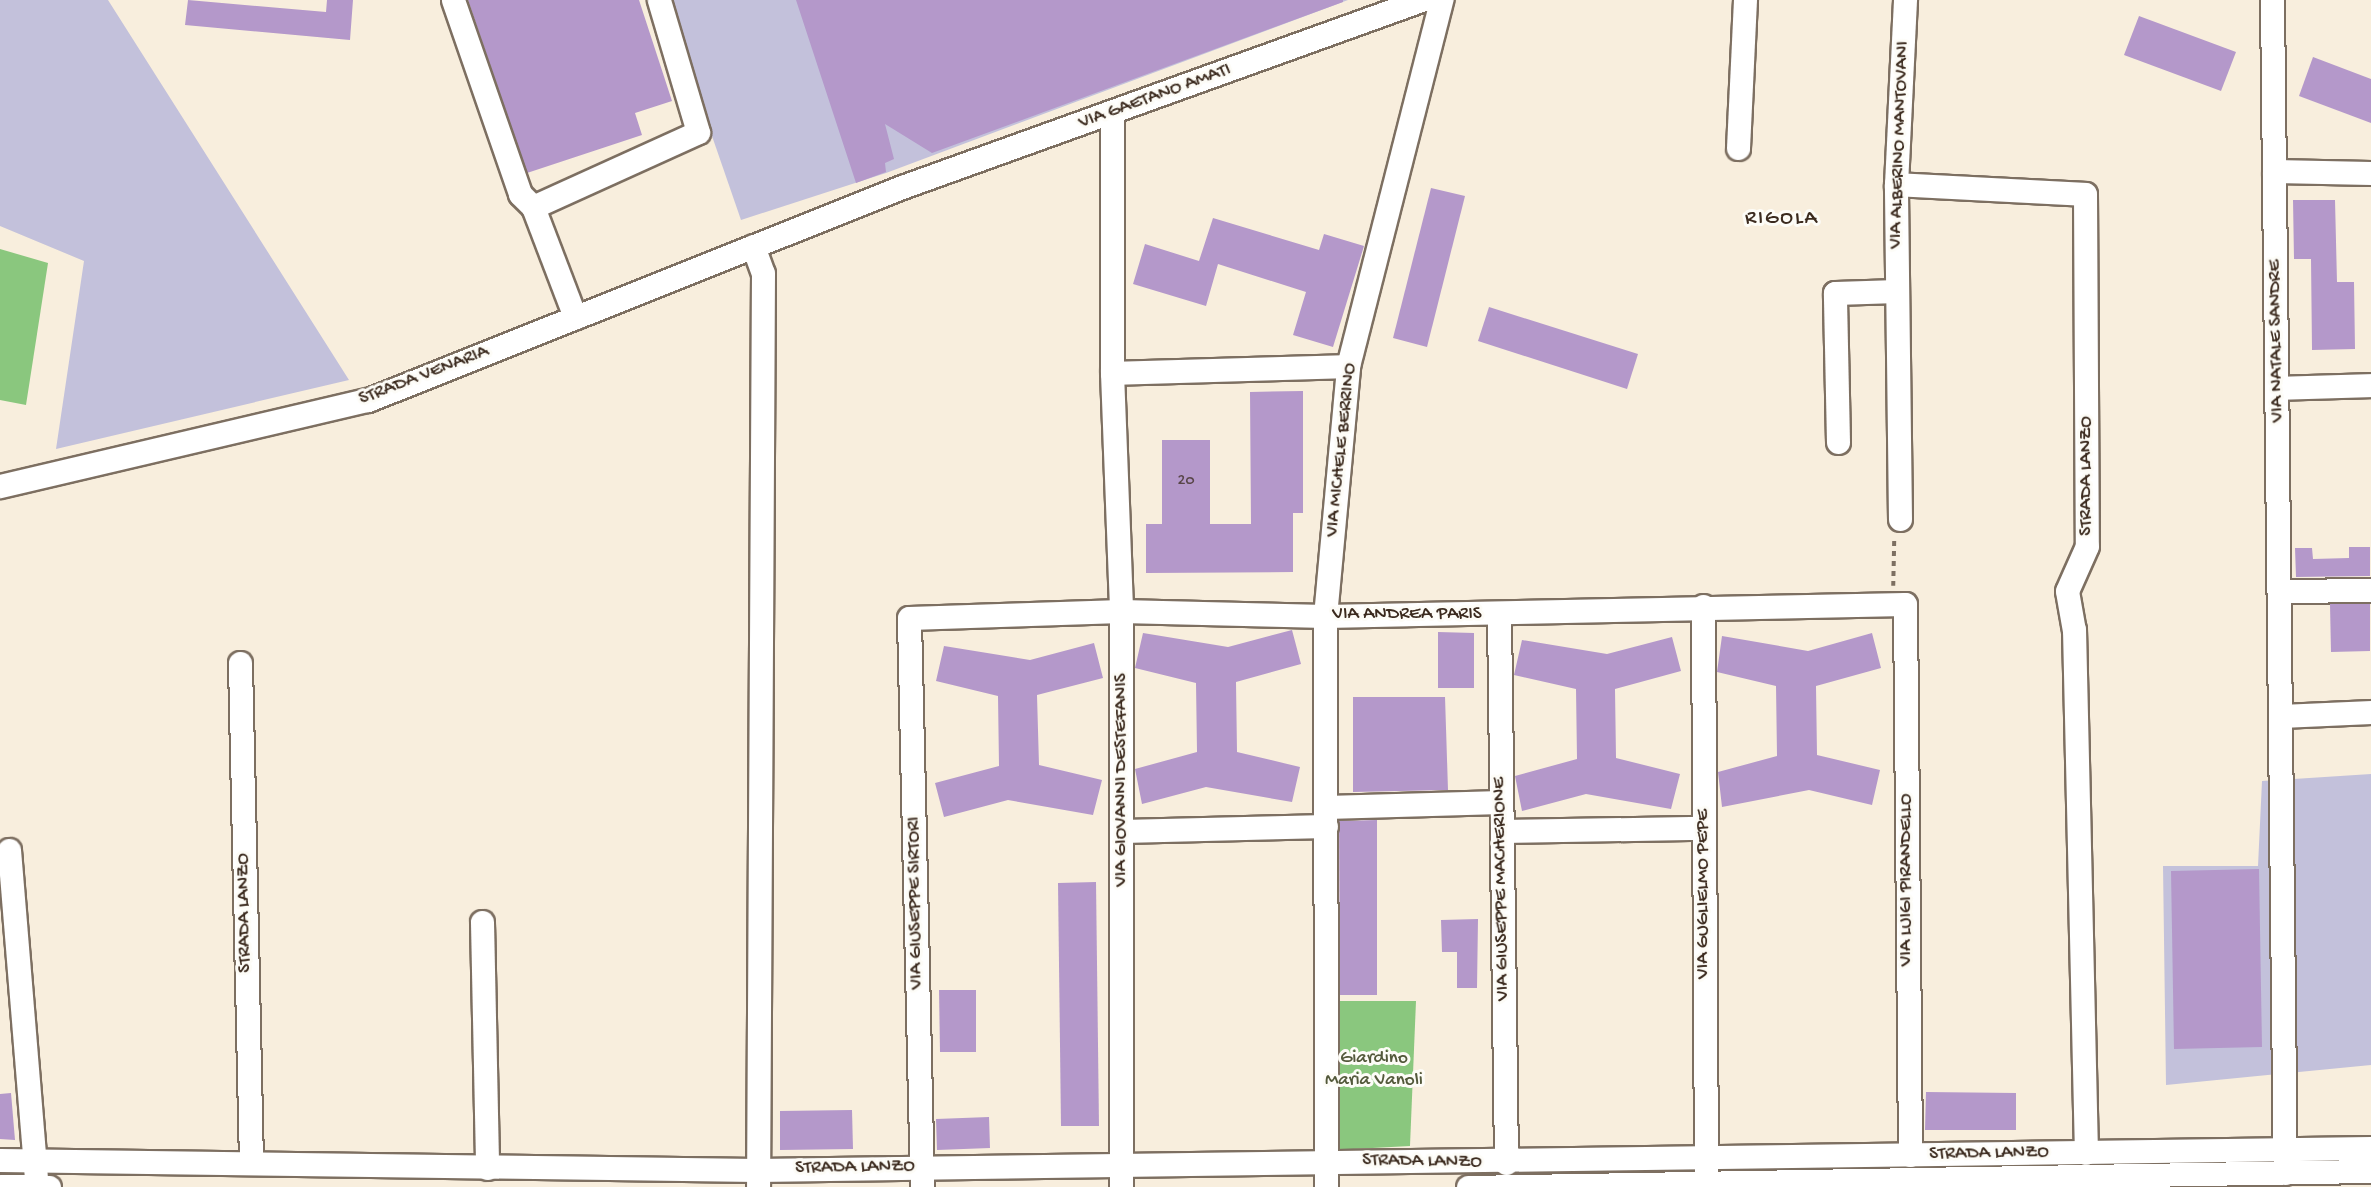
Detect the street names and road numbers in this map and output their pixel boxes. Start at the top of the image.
street label: VIA ALBERINO MANTOVANI [1885,41,1915,249]
street label: VIA GAETANO AMATI [1076,59,1234,135]
street label: VIA NATALE SANDRE [2264,259,2290,423]
street label: STRADA VENARIA [356,341,492,411]
street label: VIA MICHELE BERRINO [1322,362,1362,538]
street label: STRADA LANZO [2076,416,2098,536]
street label: VIA ANDREA PARIS [1332,604,1482,626]
street label: VIA GIOVANNI DESTEFANIS [1111,673,1133,887]
street label: VIA GIUSEPPE MACHERIONE [1489,777,1515,1001]
street label: VIA LUIGI PIRANDELLO [1896,794,1918,966]
street label: VIA GUGLIELMO PEPE [1693,809,1715,979]
street label: VIA GIUSEPPE SIRTORI [903,816,929,990]
street label: STRADA LANZO [233,853,257,973]
street label: STRADA LANZO [1929,1142,2049,1166]
street label: STRADA LANZO [1362,1150,1482,1174]
street label: STRADA LANZO [795,1156,915,1180]

